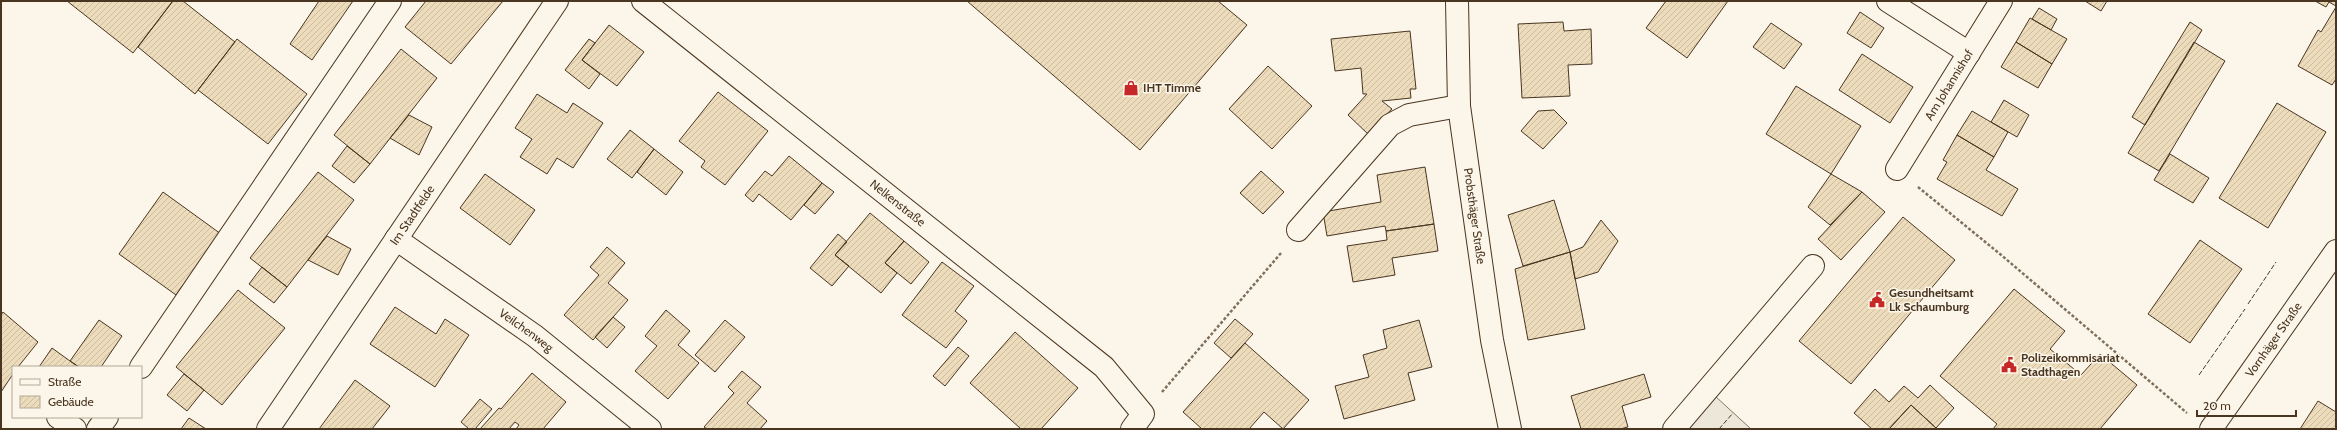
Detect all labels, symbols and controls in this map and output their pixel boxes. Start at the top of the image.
street label: Am Johannishof [1921,46,1976,123]
shop icon: IHT Timme [1122,79,1140,97]
place label: IHT Timme [1143,80,1201,95]
street label: Probsthäger Straße [1461,167,1489,265]
street label: Nelkenstraße [867,176,929,229]
street label: Im Stadtfelde [386,182,438,248]
place label: Gesundheitsamt Lk Schaumburg [1889,285,1974,314]
public building icon: Gesundheitsamt Lk Schaumburg [1868,291,1886,309]
street label: Vornhäger Straße [2242,299,2305,380]
street label: Veilchenweg [496,305,557,355]
place label: Polizeikommisariat Stadthagen [2021,350,2120,379]
public building icon: Polizeikommisariat Stadthagen [2000,356,2018,374]
legend [12,366,142,418]
text: Straße [48,374,81,389]
scale bar [2197,392,2296,418]
text: Gebäude [48,394,94,409]
text: 20 m [2203,398,2231,413]

